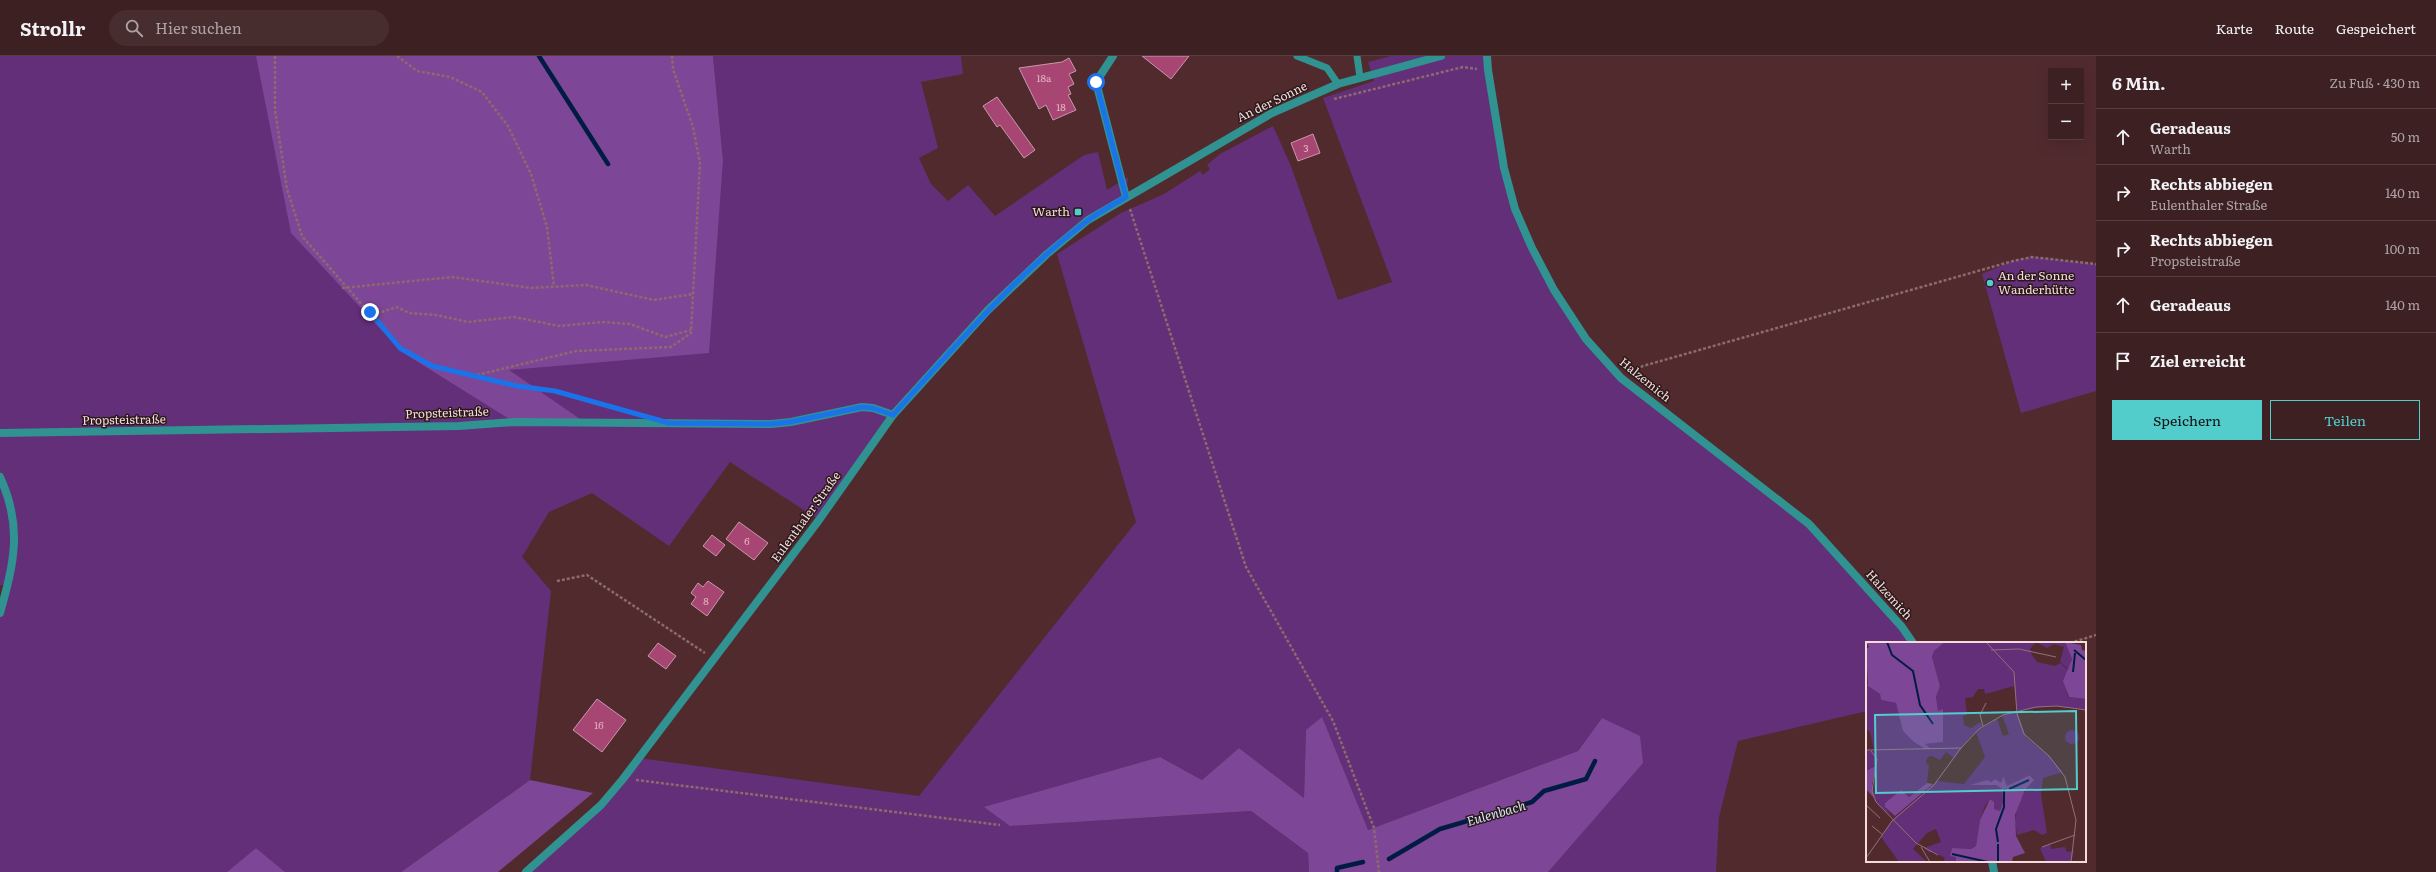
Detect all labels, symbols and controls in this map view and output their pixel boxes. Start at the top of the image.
search box [109,10,389,46]
text: Strollr [20,14,85,42]
text: Hier suchen [155,16,242,39]
icon: search [123,17,145,39]
text: Karte [2216,18,2253,38]
text: Route [2275,18,2314,38]
text: Gespeichert [2336,18,2416,38]
map controls [2048,68,2084,140]
button: + [2048,68,2084,104]
house number: 18a [1037,70,1052,85]
text: 6 Min. [2112,70,2166,95]
route start [1087,73,1105,91]
text: Zu Fuß · 430 m [2330,73,2420,92]
street label: An der Sonne [1233,76,1310,126]
house number: 18 [1056,99,1066,114]
button: − [2048,104,2084,140]
text: Geradeaus [2150,116,2231,139]
icon: ahead [2112,126,2134,148]
text: 50 m [2391,127,2420,146]
text: Warth [2150,139,2191,158]
house number: 3 [1303,140,1309,155]
text: Rechts abbiegen [2150,172,2273,195]
icon: right [2112,182,2134,204]
text: 140 m [2385,183,2420,202]
text: Eulenthaler Straße [2150,195,2267,214]
place label: Warth [1032,202,1070,220]
marker: Warth [1073,207,1083,217]
text: Rechts abbiegen [2150,228,2273,251]
icon: right [2112,238,2134,260]
text: 100 m [2384,239,2420,258]
text: Propsteistraße [2150,251,2241,270]
place label: An der Sonne Wanderhütte [1998,266,2075,298]
marker: An der Sonne Wanderhütte [1985,278,1995,288]
text: Geradeaus [2150,293,2231,316]
icon: ahead [2112,294,2134,316]
text: 140 m [2385,295,2420,314]
route end [361,303,379,321]
text: Ziel erreicht [2150,349,2245,372]
icon: arrive [2112,350,2134,372]
street label: Halzemich [1616,353,1675,406]
button: Speichern [2112,400,2262,440]
button: Teilen [2270,400,2420,440]
street label: Propsteistraße [405,402,489,422]
street label: Propsteistraße [82,409,166,429]
street label: Eulenthaler Straße [766,467,844,565]
house number: 6 [744,533,750,548]
street label: Halzemich [1862,565,1917,623]
house number: 8 [703,593,709,608]
inset map [1866,642,2086,862]
house number: 16 [594,717,604,732]
water label: Eulenbach [1464,795,1528,830]

